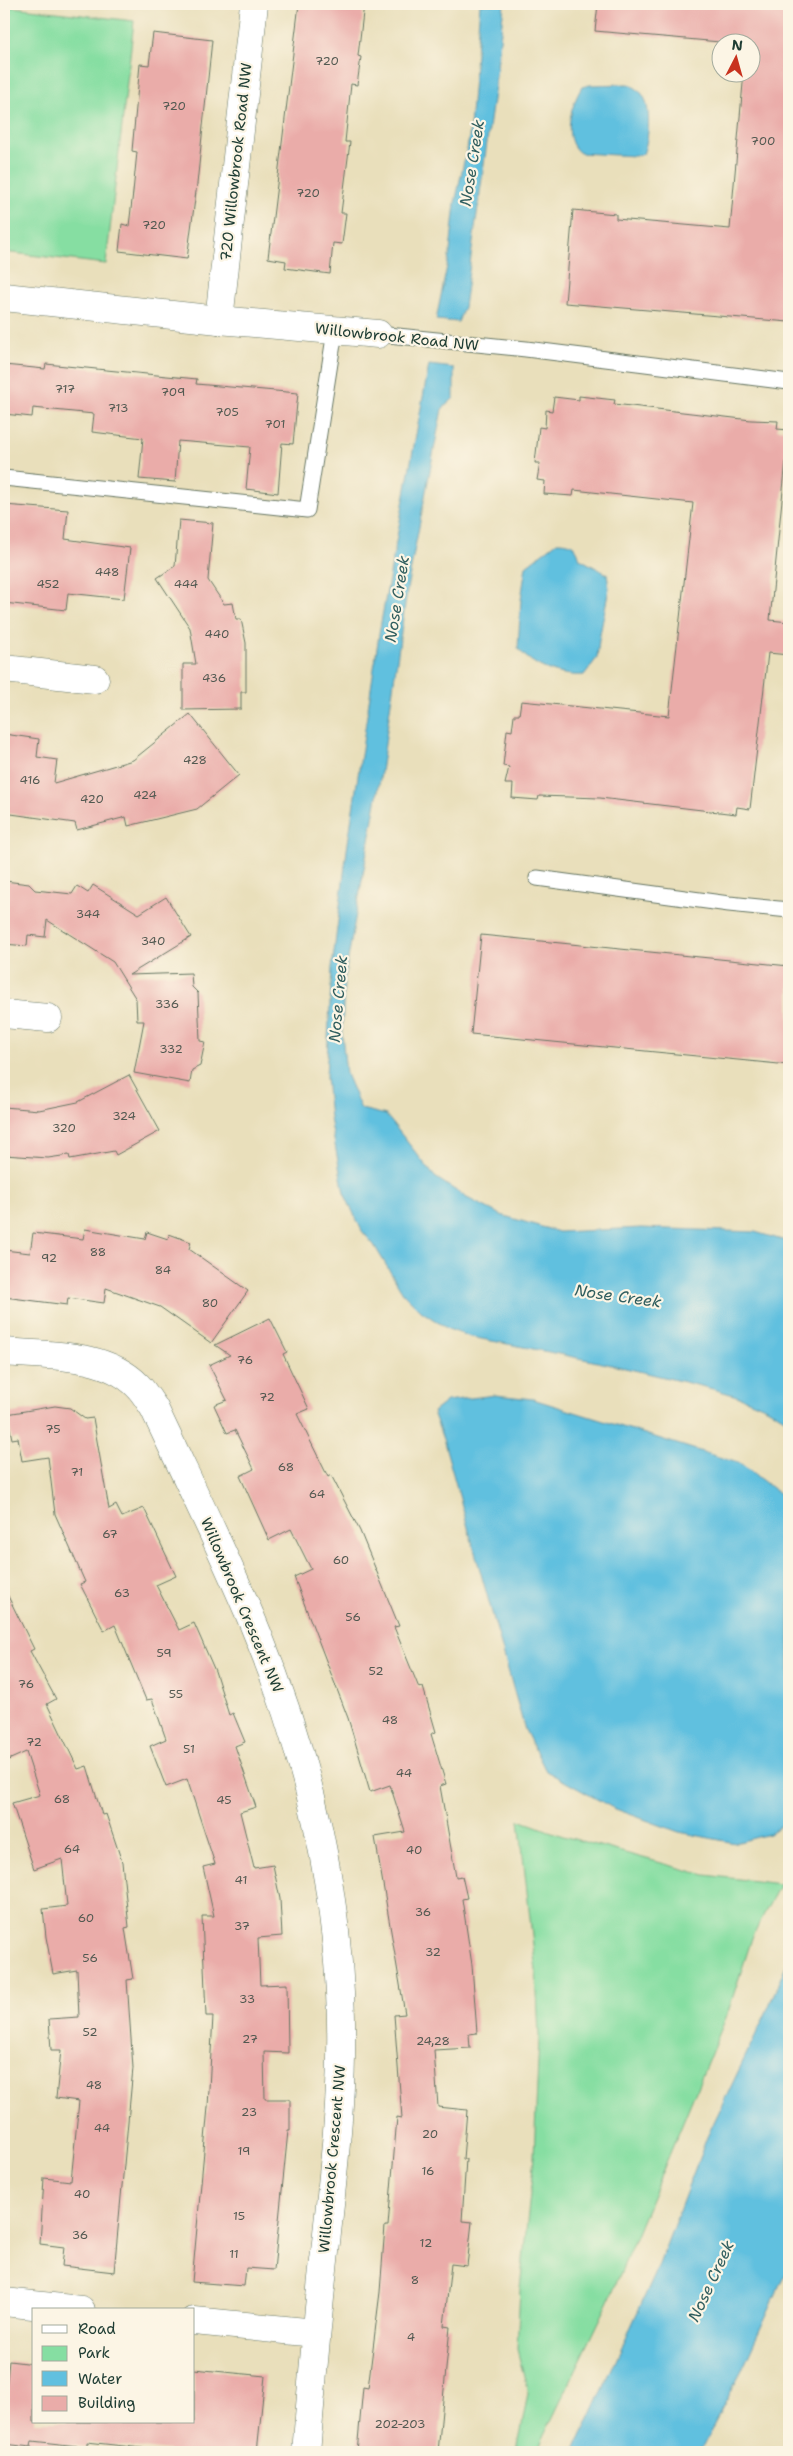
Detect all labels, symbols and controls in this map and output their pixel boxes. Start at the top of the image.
north arrow [710,32,760,82]
text: N [731,36,744,55]
house number: 720 [315,53,339,69]
street label: 720 Willowbrook Road NW [216,62,256,262]
house number: 720 [162,98,186,114]
water label: Nose Creek [455,118,489,208]
house number: 700 [751,133,775,149]
house number: 720 [296,185,320,201]
house number: 720 [142,217,166,233]
street label: Willowbrook Road NW [314,318,480,356]
house number: 717 [55,381,75,397]
house number: 709 [161,384,185,400]
house number: 713 [108,400,128,416]
house number: 705 [215,404,239,420]
house number: 701 [264,416,286,432]
water label: Nose Creek [380,554,414,644]
house number: 448 [95,564,119,580]
house number: 452 [36,576,60,592]
house number: 444 [174,576,198,592]
house number: 440 [205,626,229,642]
house number: 436 [202,670,226,686]
house number: 428 [183,752,207,768]
house number: 416 [20,772,40,788]
house number: 424 [133,787,157,803]
house number: 420 [80,791,104,807]
house number: 344 [76,906,100,922]
house number: 340 [141,933,165,949]
water label: Nose Creek [324,955,352,1043]
house number: 336 [155,996,179,1012]
house number: 332 [159,1041,183,1057]
house number: 324 [112,1108,136,1124]
house number: 320 [52,1120,76,1136]
house number: 88 [90,1244,106,1260]
house number: 92 [41,1250,57,1266]
house number: 84 [155,1262,171,1278]
water label: Nose Creek [573,1280,663,1312]
house number: 80 [202,1295,218,1311]
house number: 76 [237,1352,253,1368]
house number: 72 [259,1389,275,1405]
house number: 75 [45,1421,61,1437]
house number: 68 [278,1459,294,1475]
house number: 71 [71,1464,83,1480]
house number: 64 [309,1486,325,1502]
street label: Willowbrook Crescent NW [196,1514,288,1696]
house number: 67 [102,1526,118,1542]
house number: 60 [333,1552,349,1568]
house number: 63 [114,1585,130,1601]
house number: 56 [345,1609,361,1625]
house number: 59 [156,1645,172,1661]
house number: 52 [368,1663,384,1679]
house number: 76 [18,1676,34,1692]
house number: 55 [169,1686,183,1702]
house number: 48 [382,1712,398,1728]
house number: 72 [26,1734,42,1750]
house number: 51 [183,1741,195,1757]
house number: 44 [396,1765,412,1781]
house number: 68 [54,1791,70,1807]
house number: 45 [216,1792,232,1808]
house number: 64 [64,1841,80,1857]
house number: 40 [406,1842,422,1858]
house number: 41 [235,1872,247,1888]
house number: 36 [415,1904,431,1920]
house number: 60 [78,1910,94,1926]
house number: 37 [234,1918,250,1934]
house number: 32 [425,1944,441,1960]
house number: 56 [82,1950,98,1966]
house number: 33 [239,1991,255,2007]
house number: 52 [82,2024,98,2040]
house number: 27 [242,2031,258,2047]
house number: 24,28 [416,2033,450,2049]
street label: Willowbrook Crescent NW [314,2064,350,2254]
house number: 48 [86,2077,102,2093]
house number: 23 [241,2104,257,2120]
house number: 44 [94,2120,110,2136]
house number: 20 [422,2126,438,2142]
house number: 19 [238,2143,250,2159]
house number: 16 [421,2163,435,2179]
house number: 40 [74,2186,90,2202]
house number: 15 [233,2208,245,2224]
house number: 36 [72,2227,88,2243]
house number: 12 [420,2235,432,2251]
water label: Nose Creek [683,2237,739,2325]
house number: 11 [229,2246,239,2262]
house number: 8 [411,2272,419,2288]
legend [32,2308,195,2424]
text: Road [78,2319,116,2339]
house number: 4 [407,2329,415,2345]
text: Park [78,2343,110,2363]
text: Water [78,2369,122,2389]
text: Building [78,2393,135,2413]
house number: 202-203 [374,2416,426,2432]

